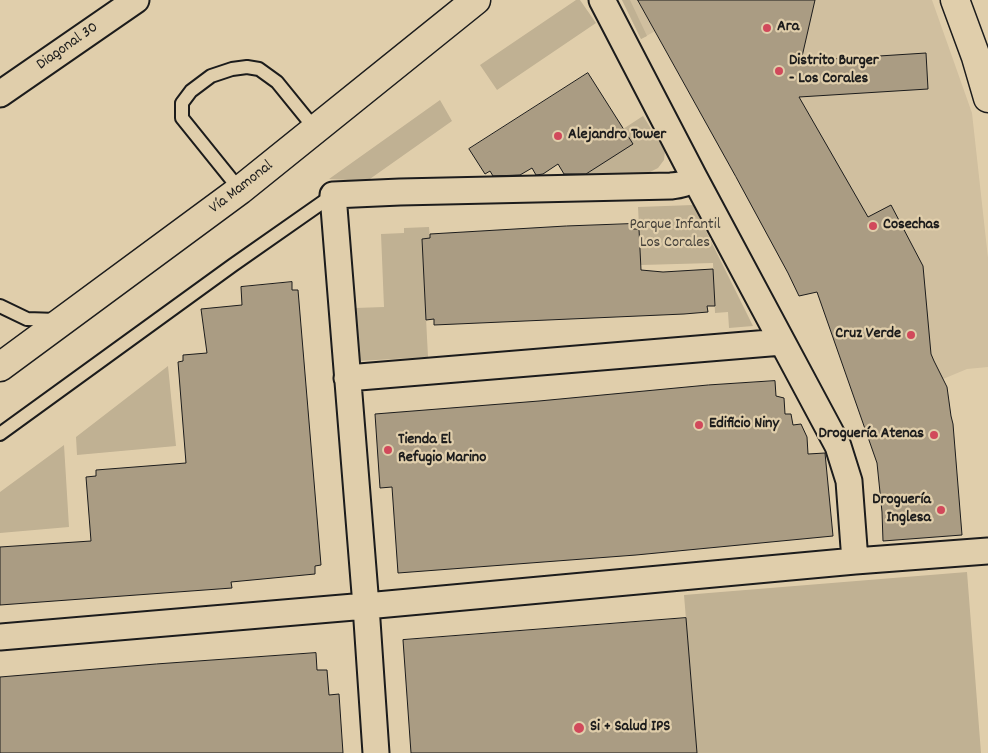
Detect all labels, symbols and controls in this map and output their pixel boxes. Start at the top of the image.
place label: Ara [777,18,799,38]
street label: Diagonal 30 [33,19,103,75]
marker: Ara [761,22,773,34]
place label: Distrito Burger - Los Corales [789,52,879,90]
marker: Distrito Burger - Los Corales [773,65,785,77]
place label: Alejandro Tower [568,126,666,146]
marker: Alejandro Tower [552,130,564,142]
street label: Vía Mamonal [206,157,278,219]
park label: Parque Infantil Los Corales [630,216,720,254]
place label: Cosechas [883,216,940,236]
marker: Cosechas [867,220,879,232]
place label: Cruz Verde [835,325,901,345]
marker: Cruz Verde [905,329,917,341]
place label: Edificio Niny [709,415,779,435]
marker: Edificio Niny [693,419,705,431]
place label: Droguería Atenas [818,425,924,445]
marker: Droguería Atenas [928,429,940,441]
place label: Tienda El Refugio Marino [398,431,486,469]
marker: Tienda El Refugio Marino [382,444,394,456]
place label: Droguería Inglesa [872,491,931,529]
marker: Droguería Inglesa [935,504,947,516]
place label: Si + Salud IPS [590,718,670,738]
marker: Si + Salud IPS [572,721,586,735]

